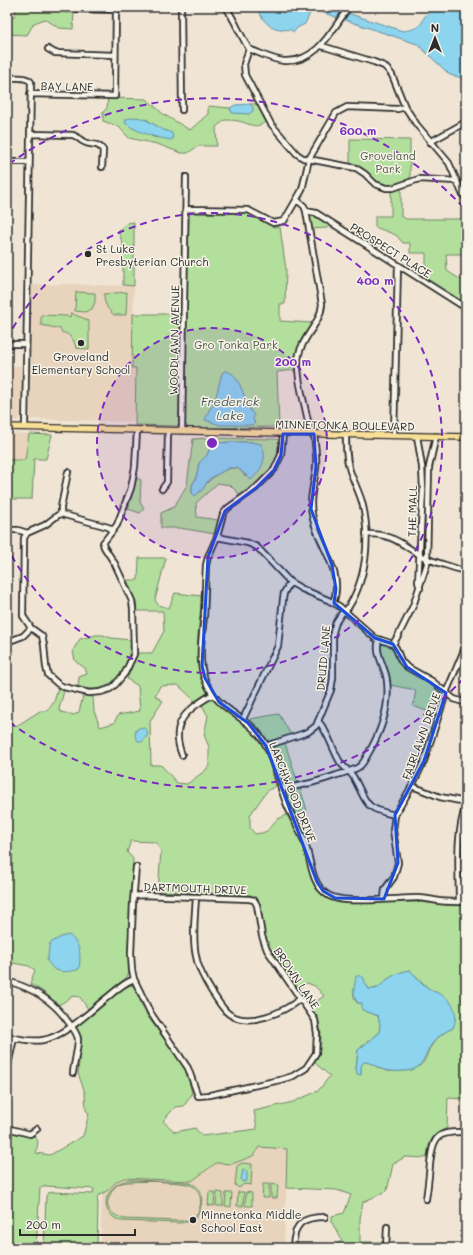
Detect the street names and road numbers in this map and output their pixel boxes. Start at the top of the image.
street label: BAY LANE [40,78,94,94]
street label: PROSPECT PLACE [348,219,434,281]
street label: WOODLAWN AVENUE [166,285,182,395]
street label: MINNETONKA BOULEVARD [275,416,415,434]
street label: THE MALL [404,485,420,537]
street label: DRUID LANE [313,625,333,691]
street label: FAIRLAWN DRIVE [398,690,444,782]
street label: LARCHWOOD DRIVE [266,740,320,844]
street label: DARTMOUTH DRIVE [143,879,247,897]
street label: BROWN LANE [271,944,323,1012]

